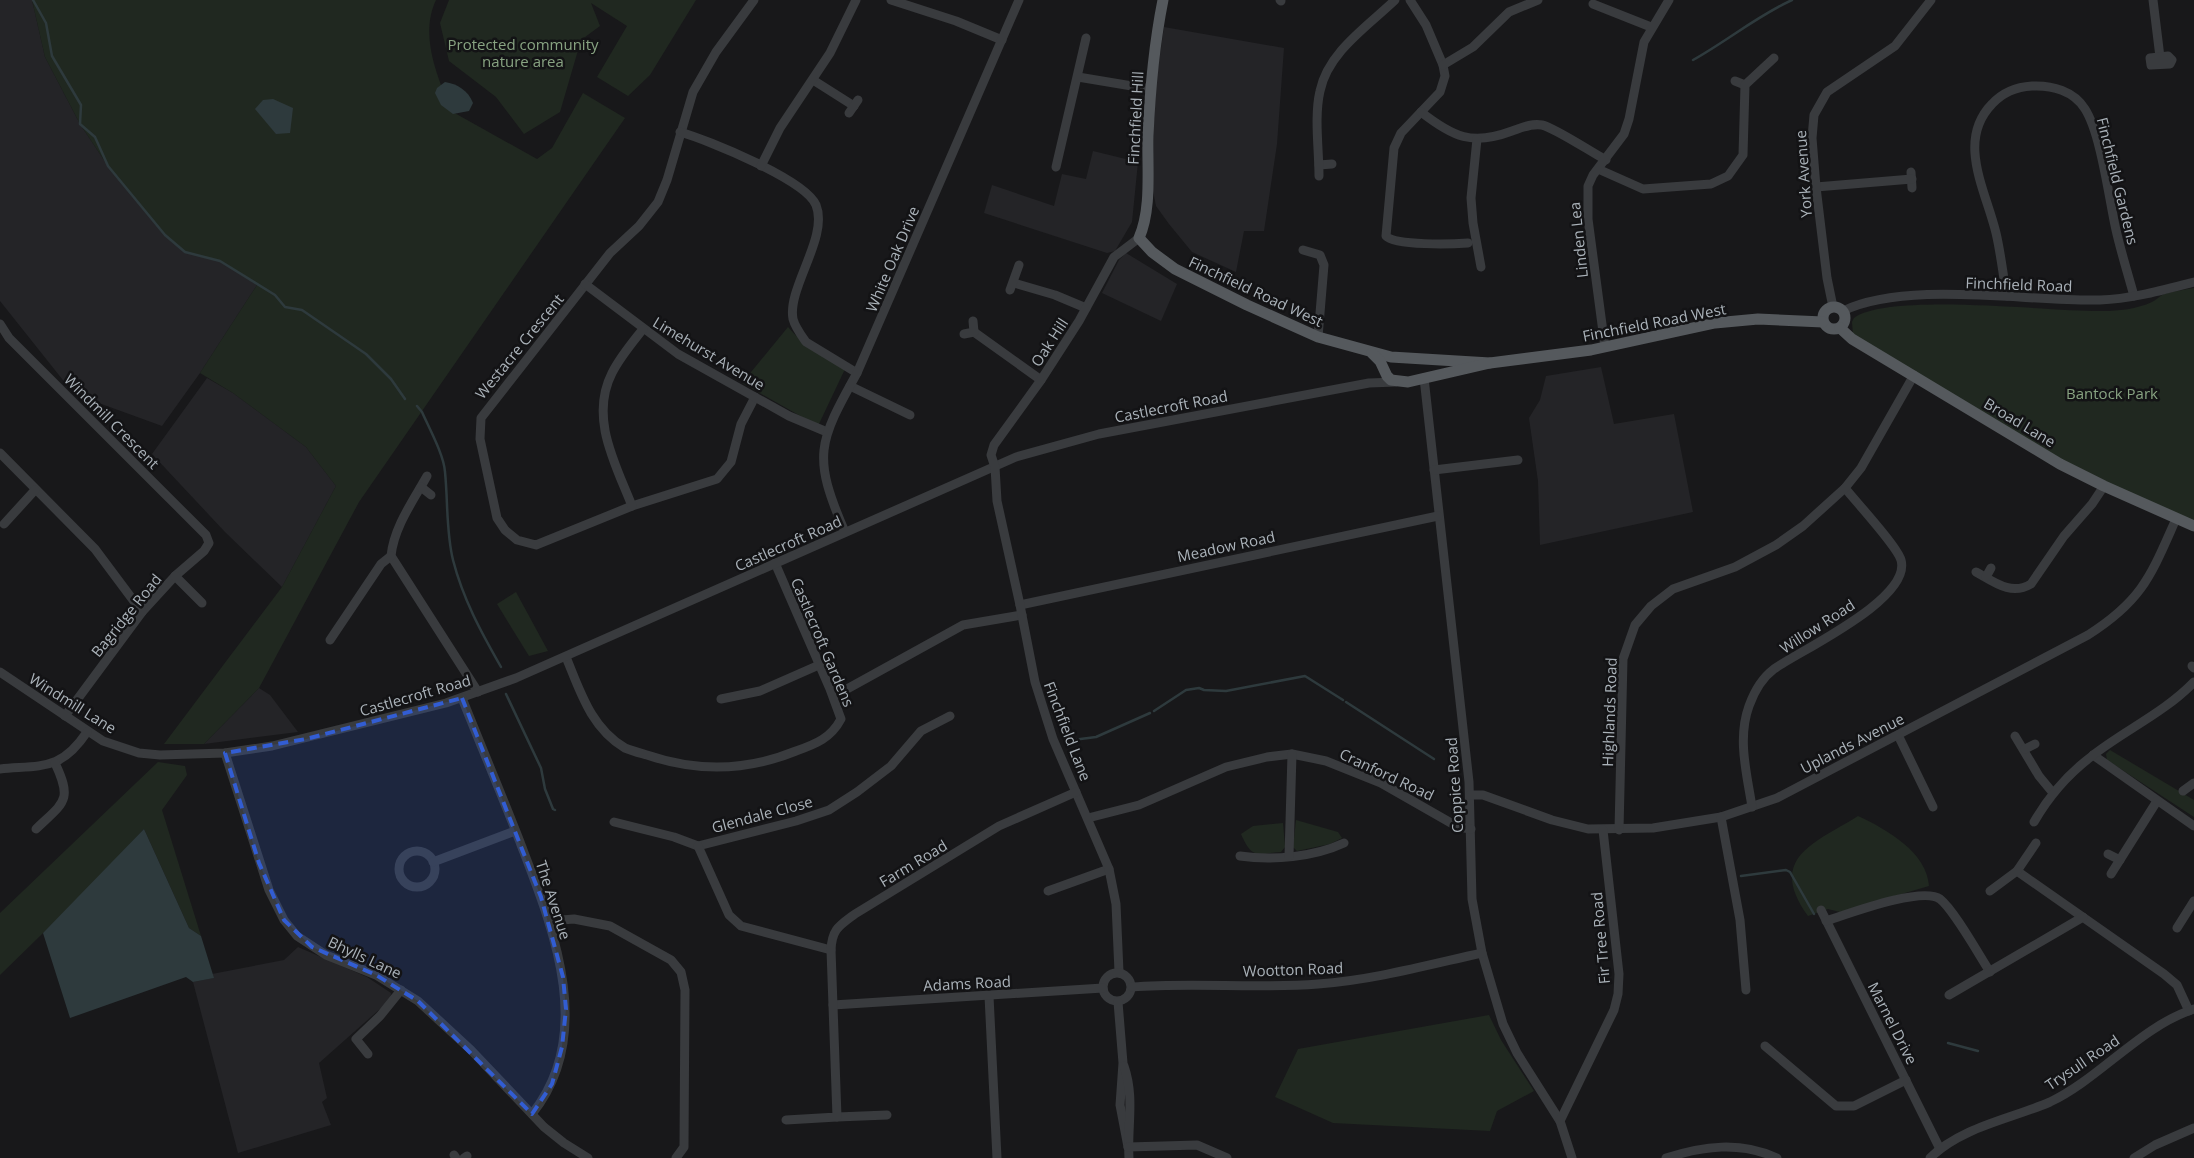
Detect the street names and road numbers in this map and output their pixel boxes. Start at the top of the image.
street label: Finchfield Hill [1123,71,1147,165]
street label: Finchfield Gardens [2093,115,2143,247]
street label: York Avenue [1790,130,1816,218]
street label: Linden Lea [1564,201,1592,279]
street label: White Oak Drive [861,203,923,315]
street label: Finchfield Road West [1186,251,1326,331]
street label: Finchfield Road [1965,272,2073,296]
street label: Westacre Crescent [470,289,568,403]
street label: Finchfield Road West [1581,298,1727,346]
street label: Limehurst Avenue [649,312,769,394]
street label: Oak Hill [1026,314,1072,370]
street label: Windmill Crescent [60,369,164,473]
street label: Castlecroft Road [1113,385,1229,427]
street label: Broad Lane [1981,393,2059,451]
street label: Castlecroft Road [731,510,845,576]
street label: Meadow Road [1175,526,1277,566]
street label: Bagridge Road [86,569,166,661]
street label: Castlecroft Gardens [787,574,859,710]
street label: Willow Road [1776,594,1858,658]
street label: Highlands Road [1597,657,1621,767]
street label: Windmill Lane [26,668,120,738]
street label: Castlecroft Road [357,670,473,720]
street label: Finchfield Lane [1040,678,1096,784]
street label: Uplands Avenue [1797,708,1907,778]
street label: Coppice Road [1441,736,1467,834]
street label: Cranford Road [1336,743,1438,805]
street label: Glendale Close [709,791,815,837]
street label: Farm Road [875,835,951,891]
street label: The Avenue [532,858,576,942]
street label: Fir Tree Road [1586,891,1614,985]
street label: Bhylls Lane [325,931,405,983]
street label: Wootton Road [1242,957,1344,981]
street label: Adams Road [923,971,1011,995]
street label: Marnel Drive [1864,978,1922,1068]
street label: Trysull Road [2041,1030,2123,1094]

